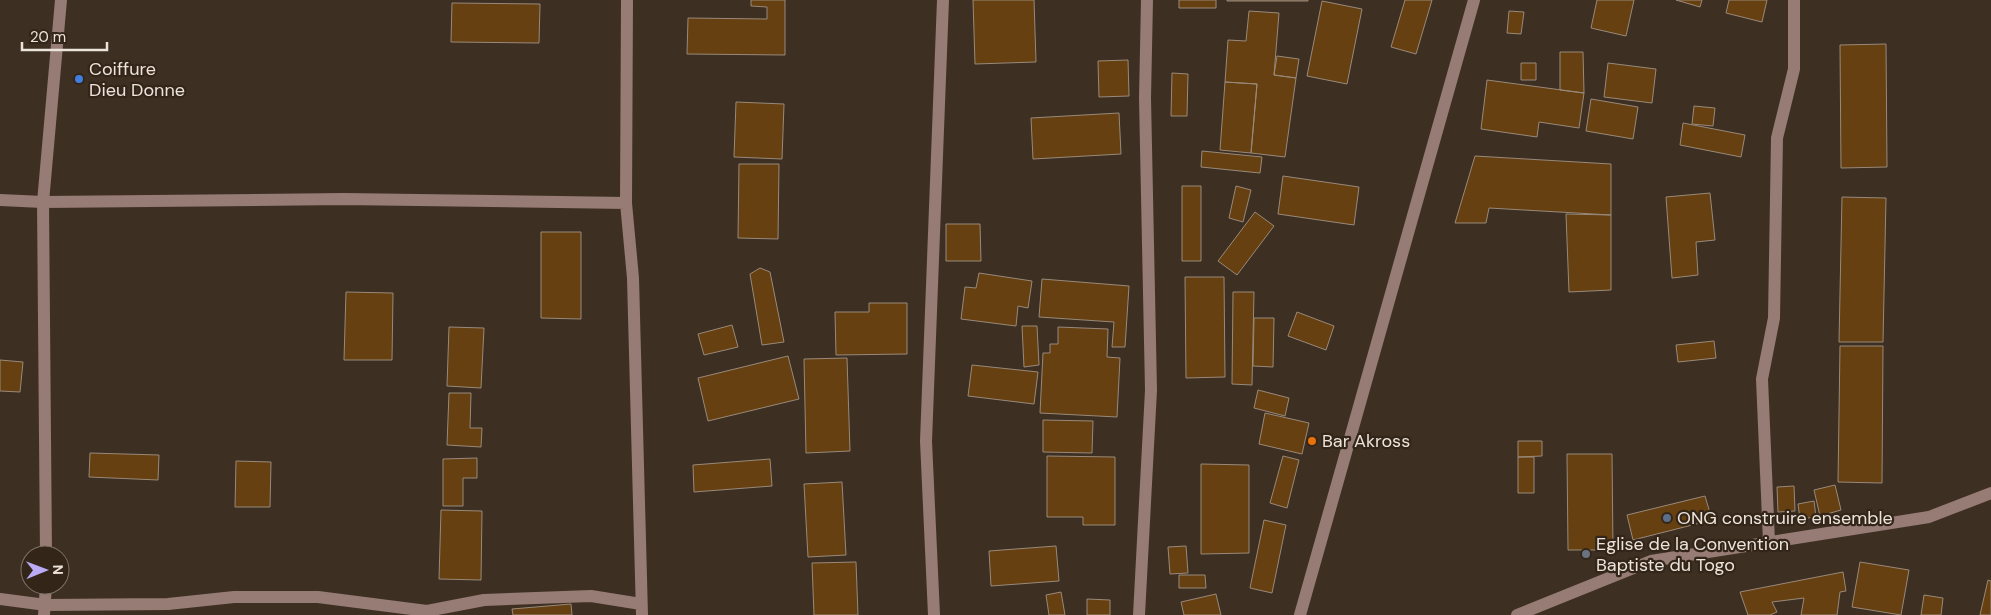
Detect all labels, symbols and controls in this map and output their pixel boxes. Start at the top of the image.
scale bar [22,20,108,52]
text: 20 m [30,27,66,47]
place label: Coiffure Dieu Donne [89,57,185,102]
marker: Coiffure Dieu Donne [73,73,85,85]
place label: Bar Akross [1322,429,1410,453]
marker: Bar Akross [1306,435,1318,447]
place label: ONG construire ensemble [1677,506,1893,530]
marker: ONG construire ensemble [1661,512,1673,524]
place label: Eglise de la Convention Baptiste du Togo [1596,532,1789,577]
north arrow [20,545,70,595]
marker: Eglise de la Convention Baptiste du Togo [1580,548,1592,560]
text: N [49,565,67,575]

